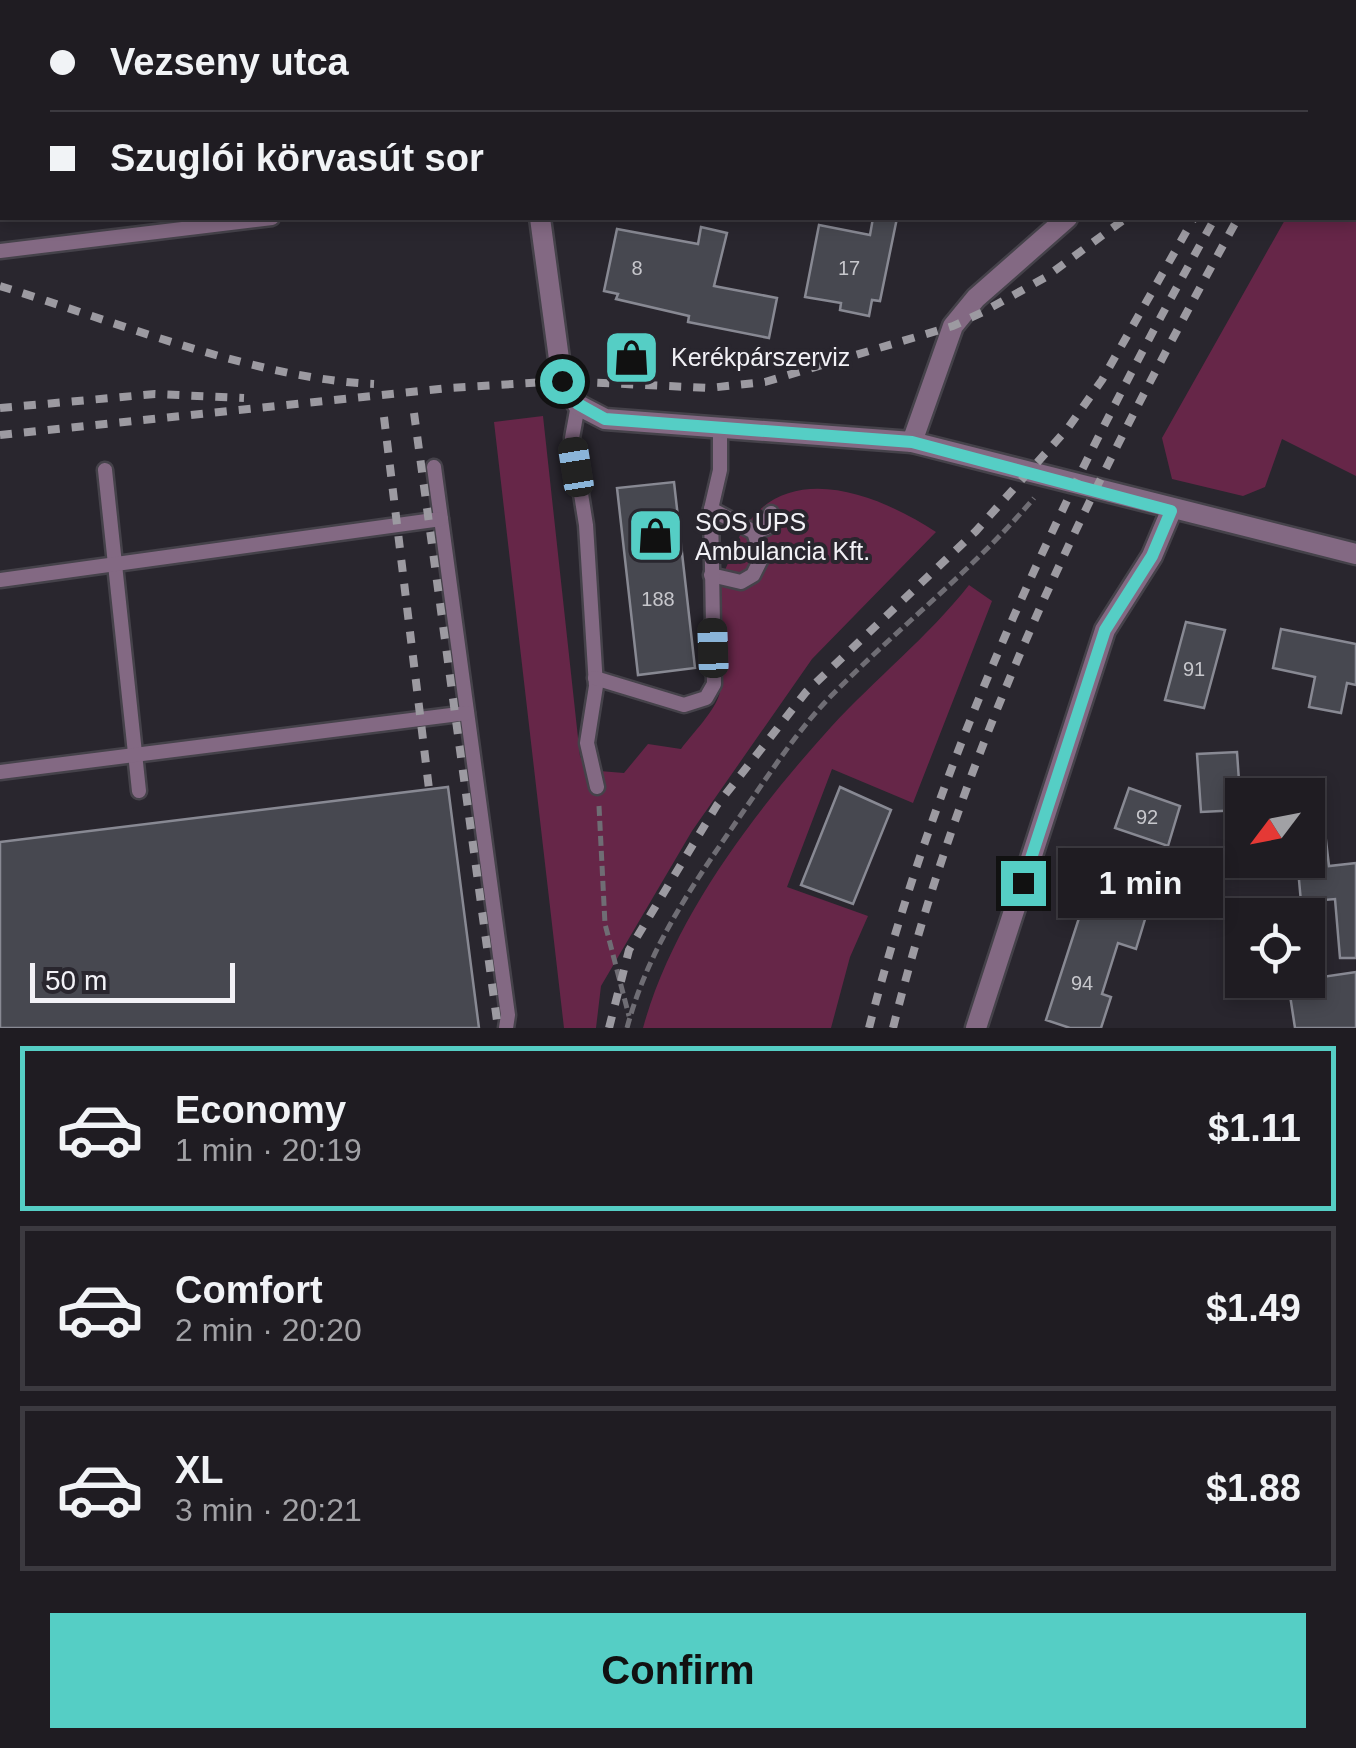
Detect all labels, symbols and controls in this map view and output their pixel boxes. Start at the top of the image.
text: Vezseny utca [110,41,349,83]
text: Szuglói körvasút sor [110,137,484,179]
house number: 8 [631,257,643,279]
house number: 17 [838,257,860,279]
shop icon: Kerékpárszerviz [602,327,662,387]
place label: Kerékpárszerviz [671,343,850,371]
route start [540,359,585,404]
car [556,435,596,499]
shop icon: SOS UPS Ambulancia Kft. [626,506,686,566]
place label: SOS UPS Ambulancia Kft. [695,508,870,565]
house number: 188 [641,588,675,610]
car [697,617,729,679]
house number: 91 [1183,658,1205,680]
north arrow [1225,778,1325,878]
map controls [1225,778,1325,998]
house number: 92 [1136,806,1158,828]
callout: 1 min [1058,848,1223,918]
route end [1001,861,1046,906]
text: 1 min [1099,865,1182,901]
button: locate [1225,898,1325,998]
scale bar [30,958,235,1003]
text: 50 m [45,965,107,996]
house number: 94 [1071,972,1093,994]
icon: car [55,1084,145,1174]
text: Economy [175,1089,346,1131]
text: $1.11 [1208,1107,1301,1149]
text: 1 min · 20:19 [175,1132,362,1168]
icon: car [55,1264,145,1354]
text: Comfort [175,1269,323,1311]
text: $1.49 [1206,1287,1301,1329]
text: 2 min · 20:20 [175,1312,362,1348]
icon: car [55,1444,145,1534]
text: XL [175,1449,224,1491]
text: $1.88 [1206,1467,1301,1509]
text: 3 min · 20:21 [175,1492,362,1528]
button: Confirm [50,1613,1306,1728]

